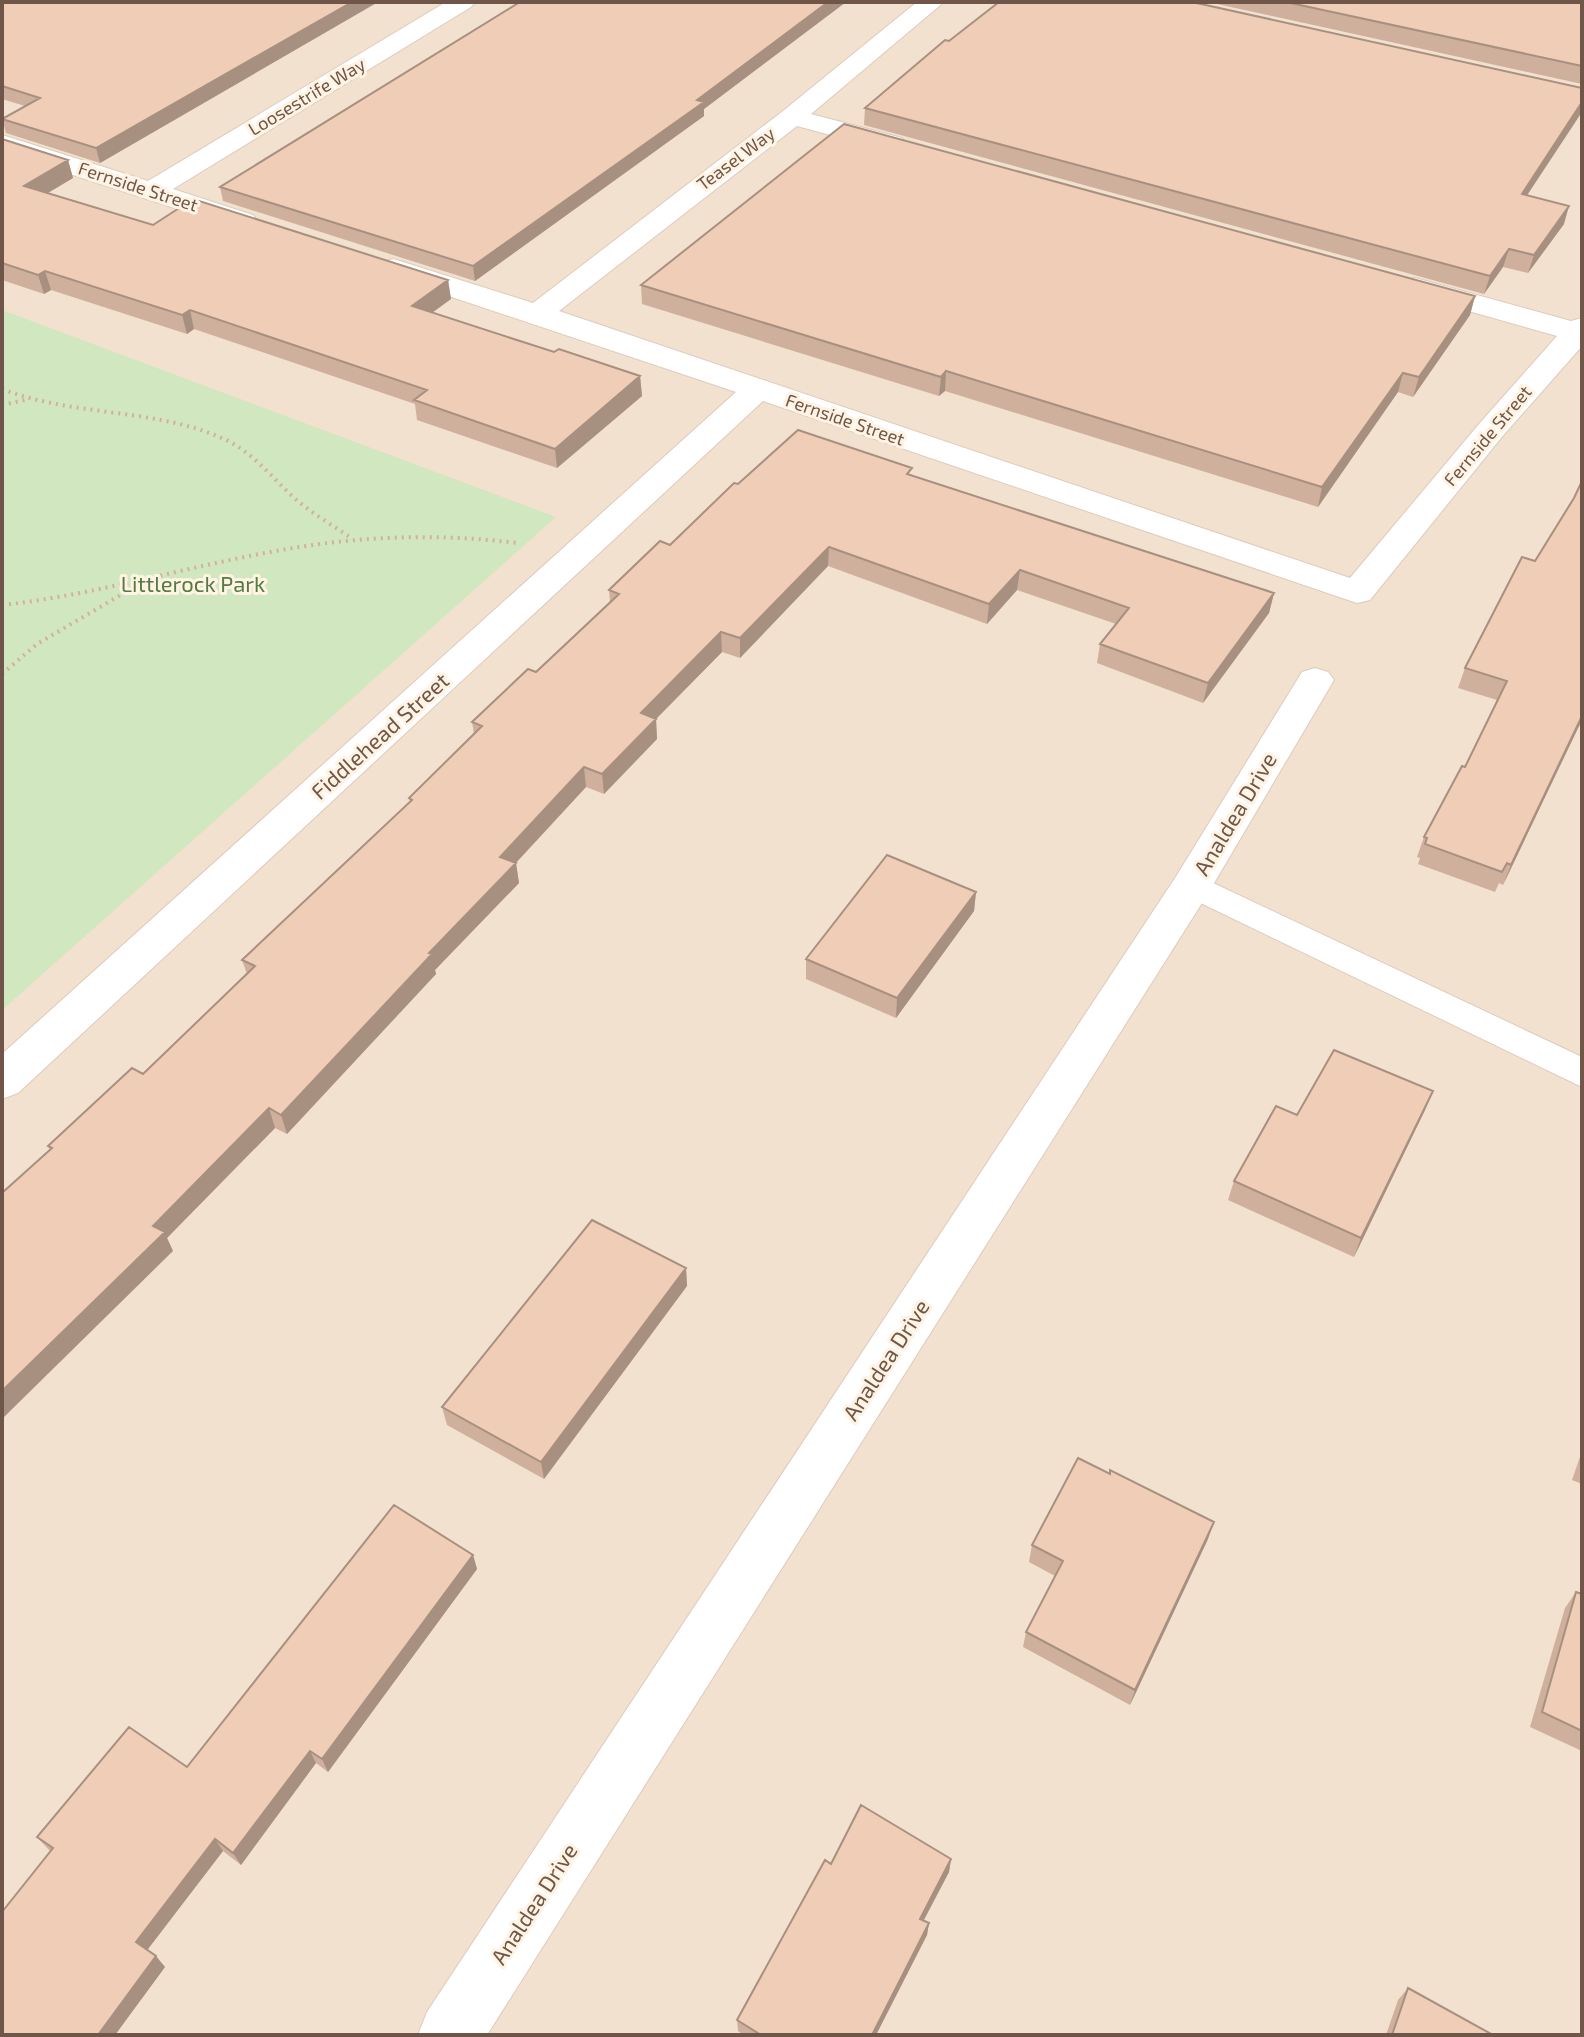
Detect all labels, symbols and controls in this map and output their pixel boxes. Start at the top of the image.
street label: Loosestrife Way [244,52,369,140]
street label: Teasel Way [692,122,779,195]
street label: Fernside Street [76,156,201,216]
street label: Fernside Street [1439,381,1536,490]
street label: Fernside Street [783,388,908,450]
park label: Littlerock Park [121,570,265,596]
street label: Fiddlehead Street [305,667,454,804]
street label: Analdea Drive [1187,747,1281,880]
street label: Analdea Drive [836,1294,934,1425]
street label: Analdea Drive [484,1838,582,1969]

